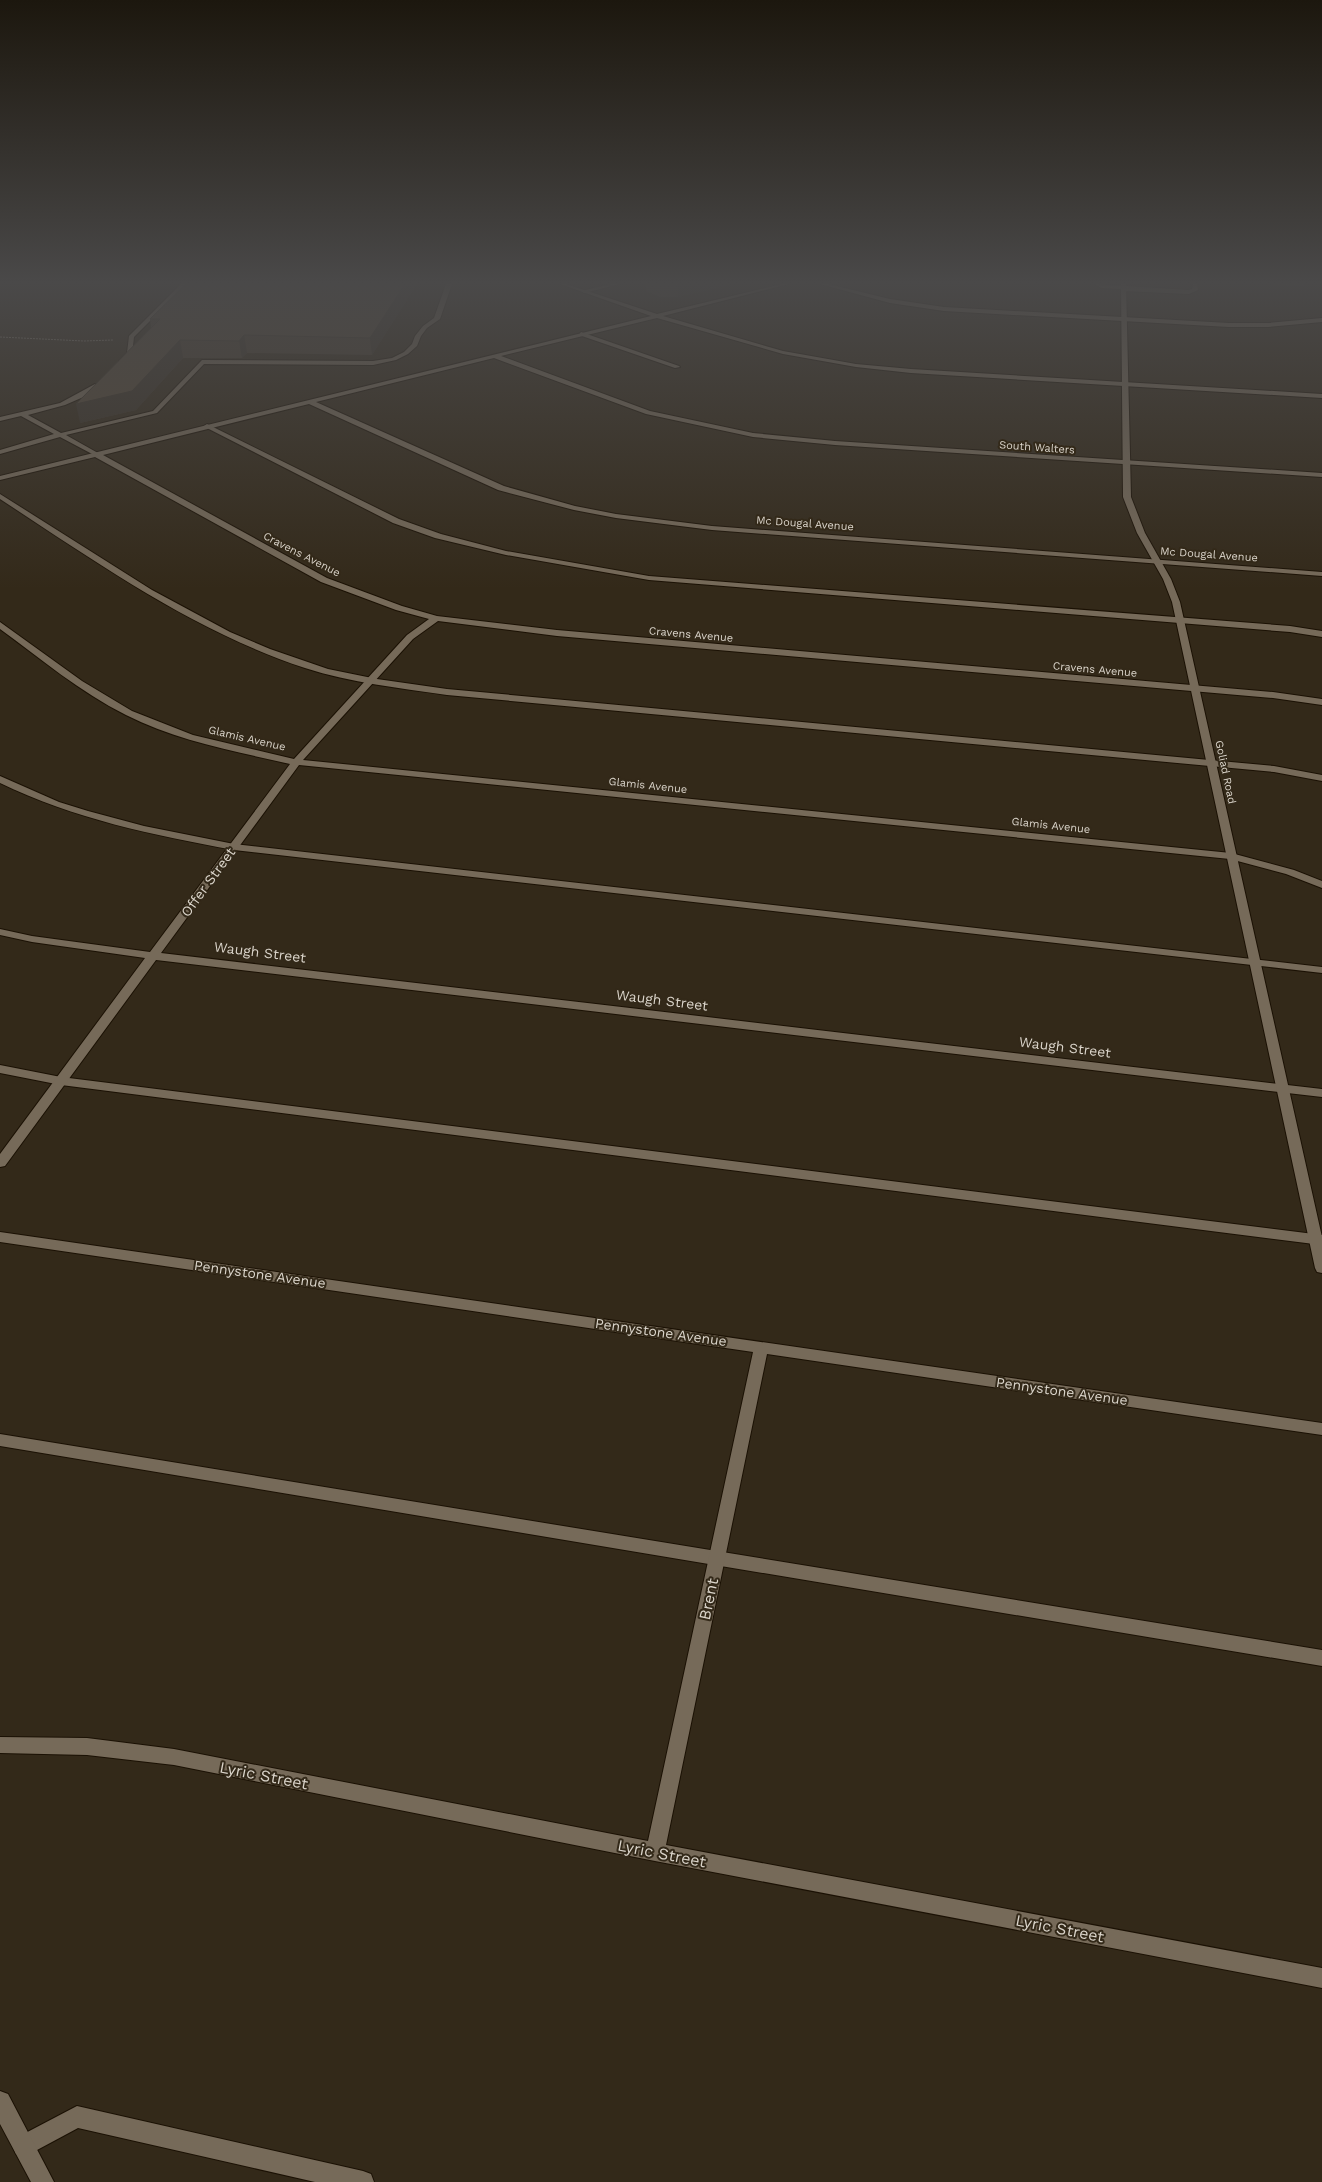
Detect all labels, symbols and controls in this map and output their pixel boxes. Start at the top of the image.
street label: South Walters [999,438,1075,457]
street label: Mc Dougal Avenue [756,514,854,533]
street label: Cravens Avenue [261,529,343,579]
street label: Mc Dougal Avenue [1160,545,1258,564]
street label: Cravens Avenue [648,624,734,645]
street label: Cravens Avenue [1052,659,1138,680]
street label: Glamis Avenue [207,723,287,754]
street label: Goliad Road [1212,739,1239,805]
street label: Glamis Avenue [608,775,688,796]
street label: Glamis Avenue [1011,815,1091,836]
street label: Offer Street [178,844,239,920]
street label: Waugh Street [213,938,307,966]
street label: Waugh Street [615,986,709,1014]
street label: Waugh Street [1018,1033,1112,1061]
street label: Pennystone Avenue [193,1257,327,1291]
street label: Pennystone Avenue [594,1315,728,1349]
street label: Pennystone Avenue [995,1374,1129,1408]
street label: Brent [695,1576,722,1622]
street label: Lyric Street [218,1758,310,1793]
street label: Lyric Street [616,1836,708,1871]
street label: Lyric Street [1014,1911,1106,1946]

